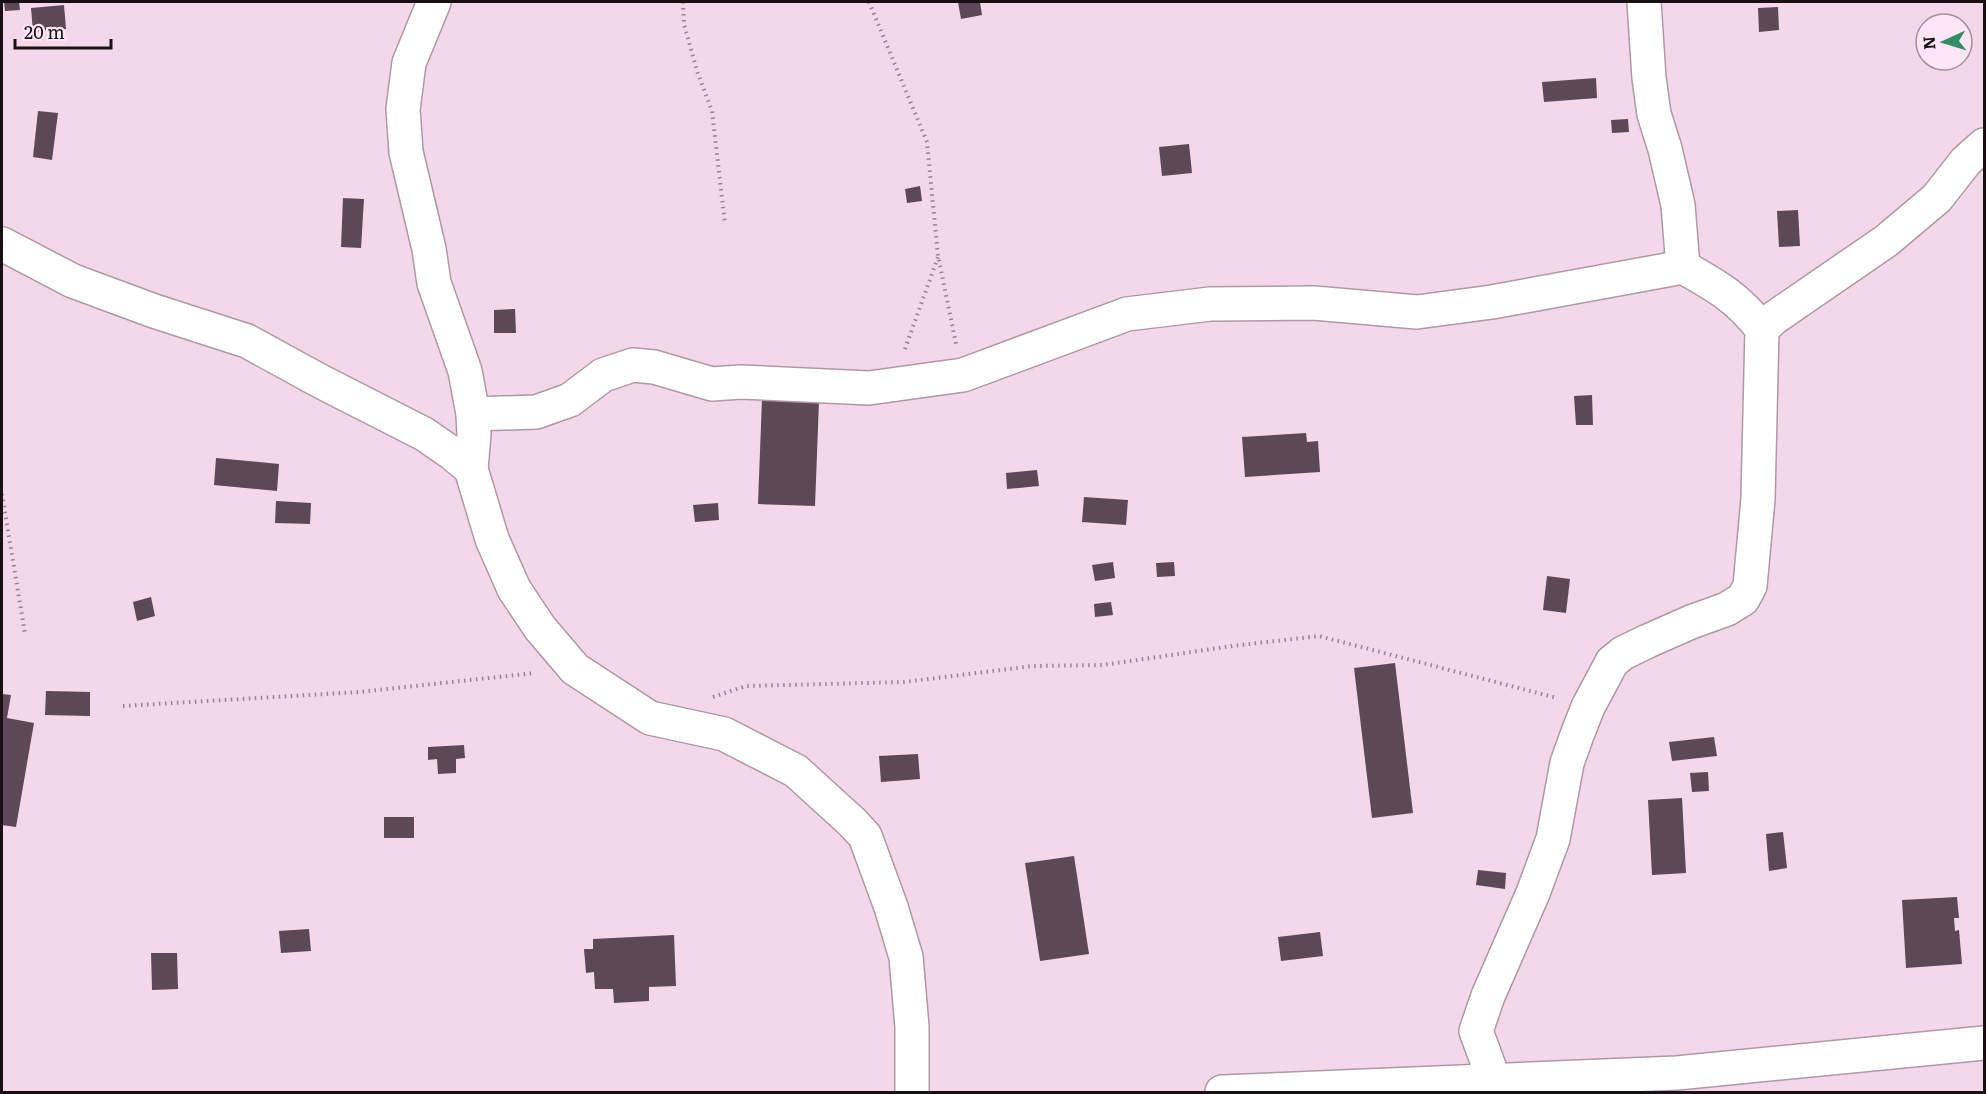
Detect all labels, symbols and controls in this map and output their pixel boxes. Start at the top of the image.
scale bar [15,12,111,50]
north arrow [1914,12,1974,72]
text: 20 m [24,18,65,45]
text: N [1916,36,1940,51]

